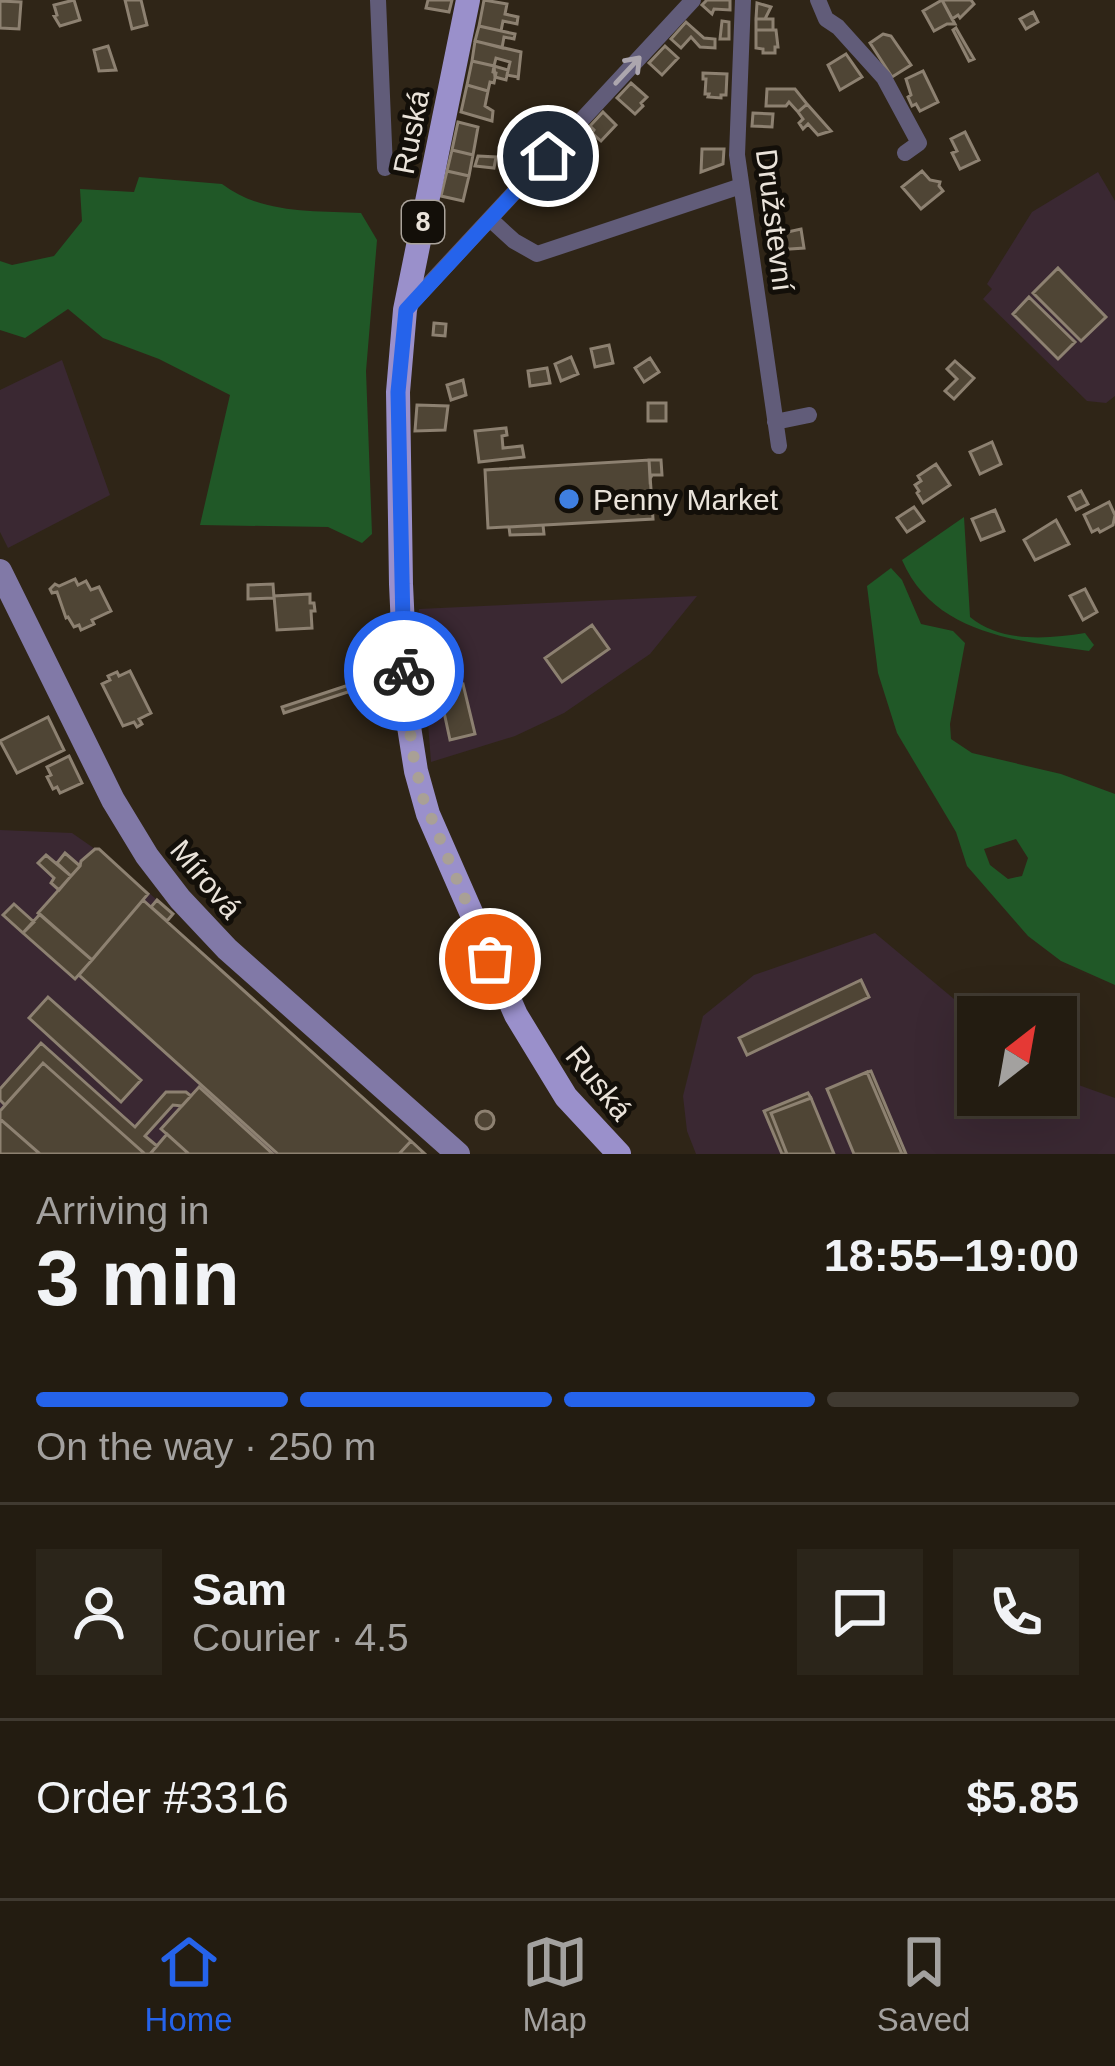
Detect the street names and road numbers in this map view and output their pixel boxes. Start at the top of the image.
street label: Ruská [387,87,435,177]
street label: Družstevní [750,147,800,294]
road number: 8 [402,201,444,243]
street label: Mírová [164,833,248,925]
street label: Ruská [559,1040,639,1127]

